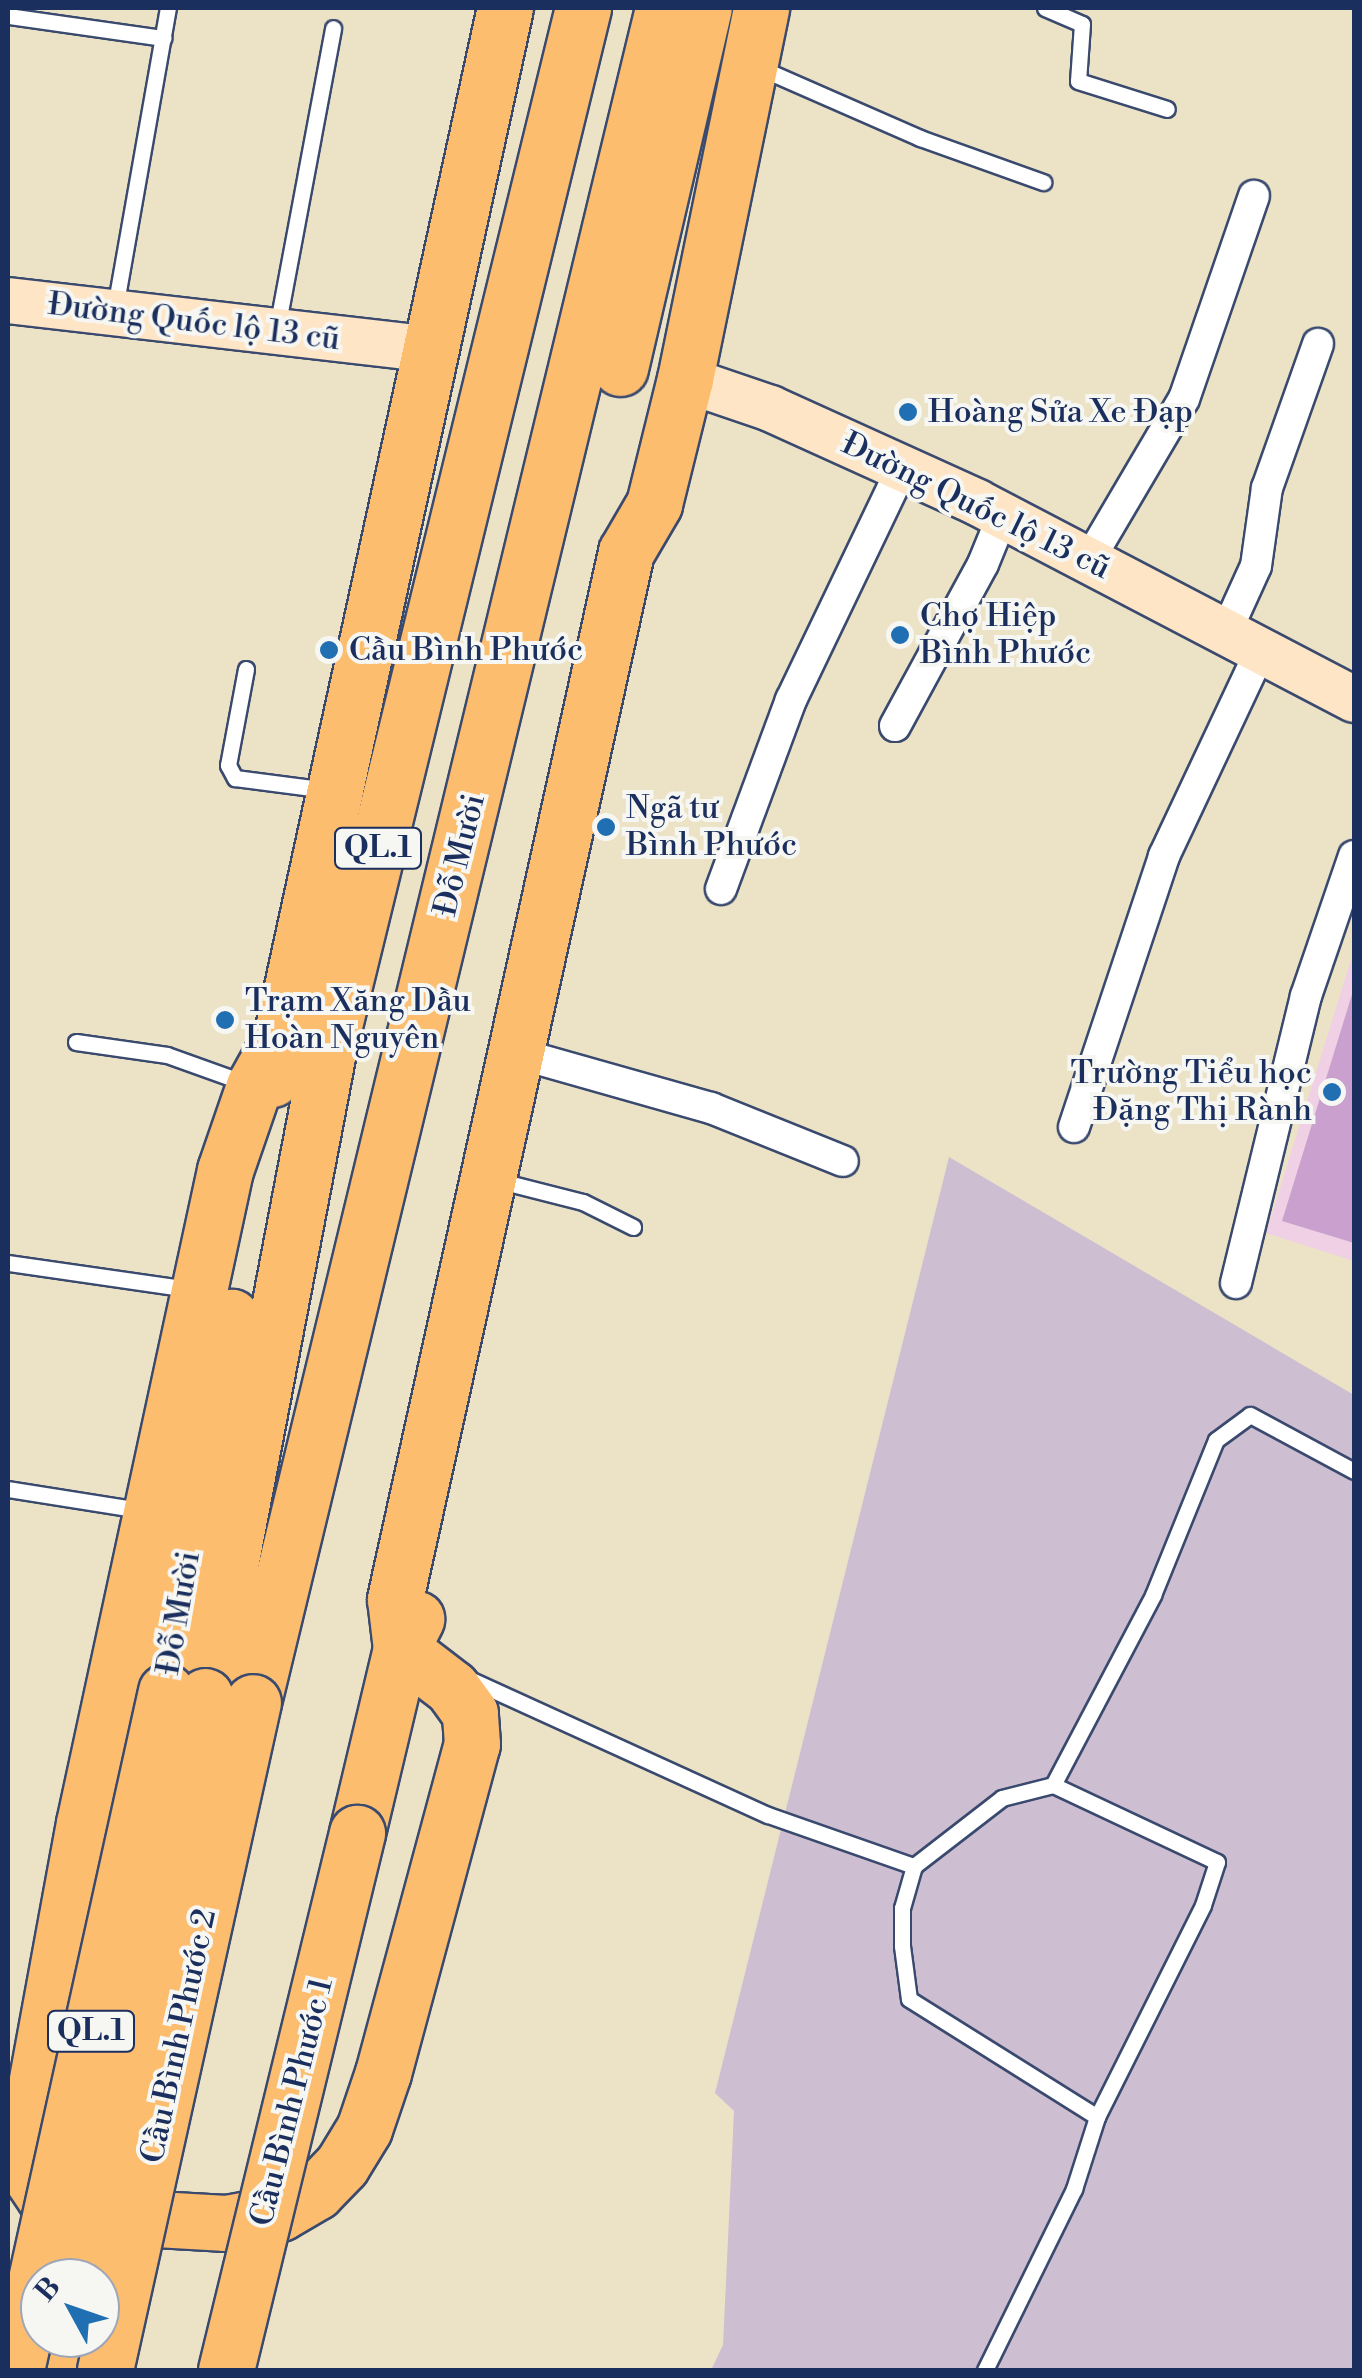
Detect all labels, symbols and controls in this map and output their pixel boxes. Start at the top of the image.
street label: Đường Quốc lộ 13 cũ [46,285,342,359]
place label: Hoàng Sửa Xe Đạp [928,393,1193,431]
marker: Hoàng Sửa Xe Đạp [897,401,919,423]
street label: Đường Quốc lộ 13 cũ [836,424,1116,588]
place label: Chợ Hiệp Bình Phước [920,598,1091,673]
marker: Chợ Hiệp Bình Phước [889,624,911,646]
place label: Cầu Bình Phước [349,631,583,669]
marker: Cầu Bình Phước [318,639,340,661]
street label: Đỗ Mười [426,790,494,920]
place label: Ngã tư Bình Phước [626,790,797,865]
marker: Ngã tư Bình Phước [595,816,617,838]
road number: QL.1 [333,823,423,873]
place label: Trạm Xăng Dầu Hoàn Nguyên [245,983,471,1058]
marker: Trạm Xăng Dầu Hoàn Nguyên [214,1009,236,1031]
place label: Trường Tiểu học Đặng Thị Rành [1071,1055,1312,1130]
marker: Trường Tiểu học Đặng Thị Rành [1321,1081,1343,1103]
street label: Đỗ Mười [149,1548,209,1678]
street label: Cầu Bình Phước 2 [133,1905,225,2167]
street label: Cầu Bình Phước 1 [243,1974,341,2230]
road number: QL.1 [46,2006,136,2056]
north arrow [20,2258,120,2358]
text: B [28,2270,68,2309]

